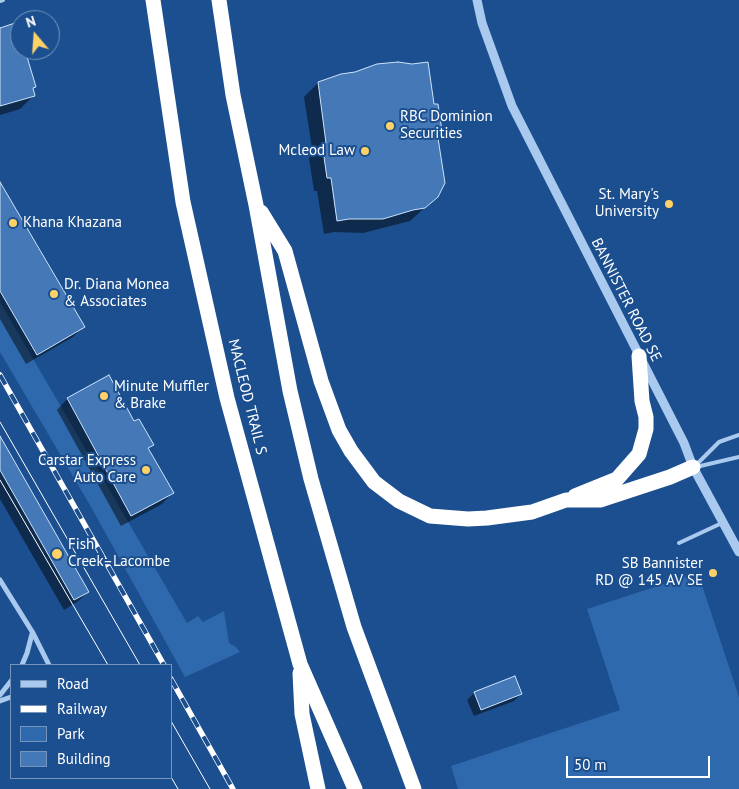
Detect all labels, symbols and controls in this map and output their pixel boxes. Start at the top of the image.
north arrow [10,10,60,60]
text: N [24,12,38,32]
place label: RBC Dominion Securities [400,108,493,143]
marker: RBC Dominion Securities [384,120,396,132]
place label: Mcleod Law [279,142,355,160]
marker: Mcleod Law [359,145,371,157]
place label: St. Mary's University [595,186,659,221]
marker: St. Mary's University [663,198,675,210]
place label: Khana Khazana [23,214,122,232]
marker: Khana Khazana [7,217,19,229]
street label: BANNISTER ROAD SE [587,235,665,365]
place label: Dr. Diana Monea & Associates [64,276,169,311]
marker: Dr. Diana Monea & Associates [48,288,60,300]
street label: MACLEOD TRAIL S [224,337,270,457]
place label: Minute Muffler & Brake [114,378,209,413]
marker: Minute Muffler & Brake [98,390,110,402]
place label: Carstar Express Auto Care [38,452,136,487]
marker: Carstar Express Auto Care [140,464,152,476]
place label: Fish Creek–Lacombe [68,536,170,571]
marker: Fish Creek–Lacombe [50,547,64,561]
place label: SB Bannister RD @ 145 AV SE [595,555,703,590]
marker: SB Bannister RD @ 145 AV SE [707,567,719,579]
legend [10,664,172,779]
text: Road [57,674,89,693]
text: Railway [57,699,107,718]
text: Park [57,724,85,743]
scale bar [569,746,713,778]
text: Building [57,749,111,768]
text: 50 m [574,755,607,774]

